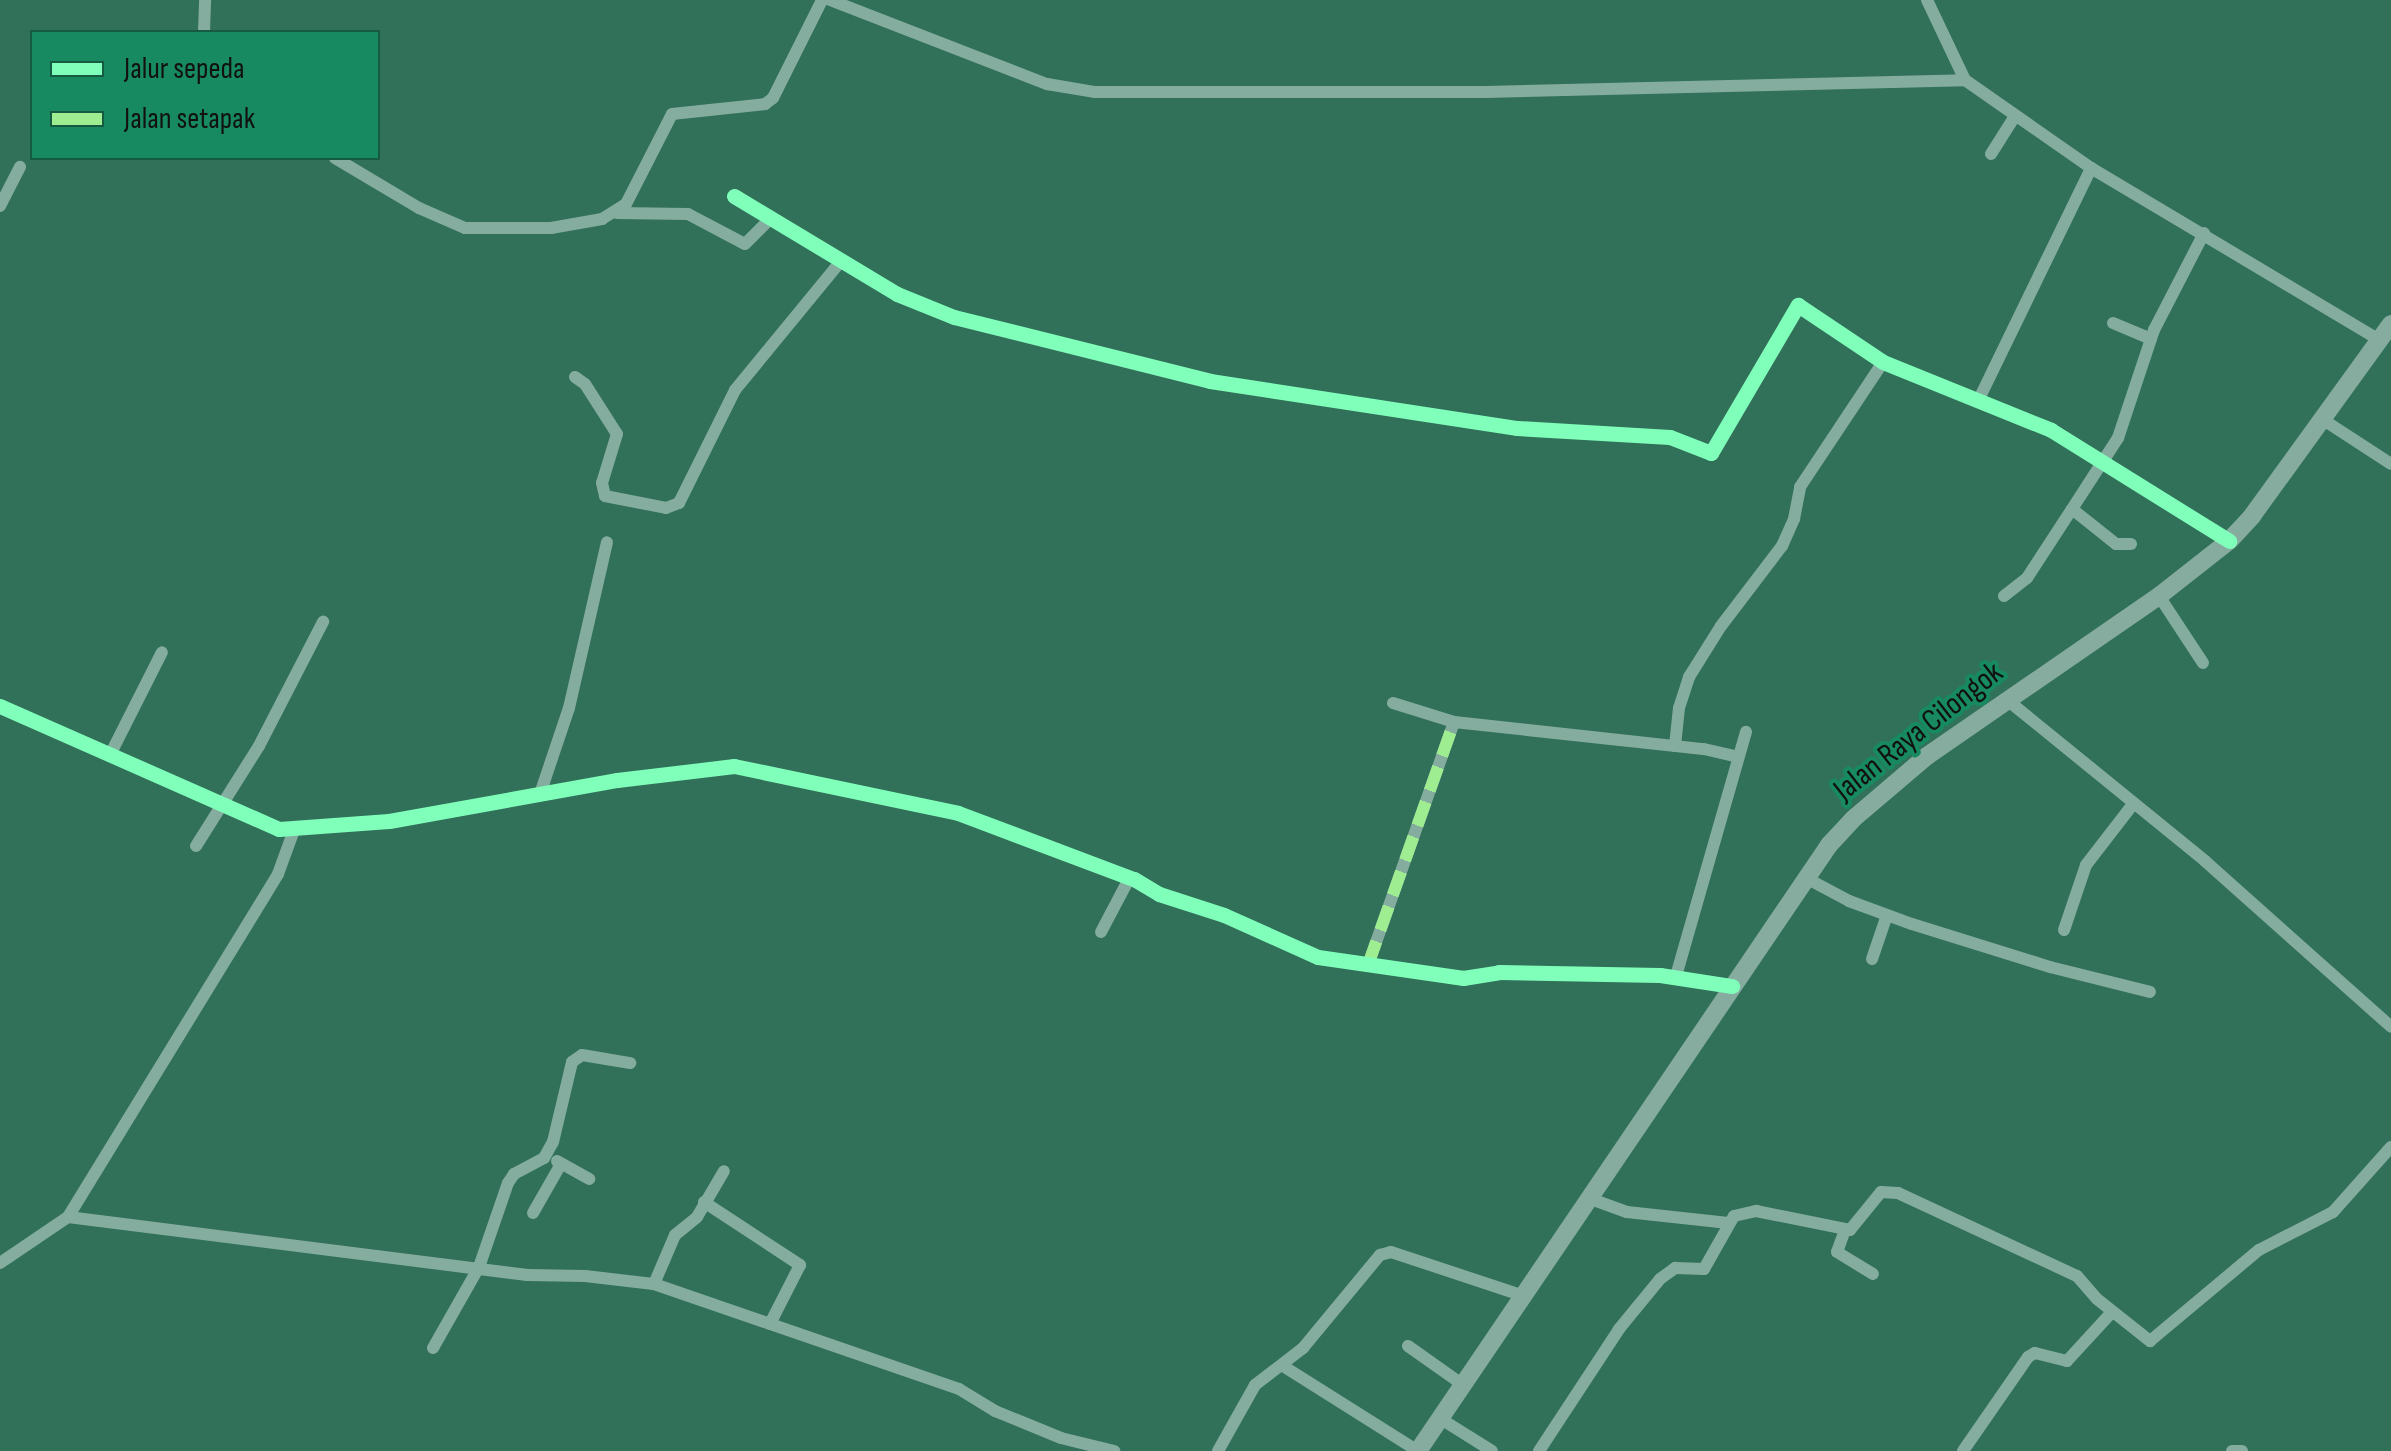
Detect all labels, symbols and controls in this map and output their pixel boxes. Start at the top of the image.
legend [30,30,380,160]
text: Jalur sepeda [124,51,245,87]
text: Jalan setapak [124,101,255,137]
street label: Jalan Raya Cilongok [1827,654,2011,810]

